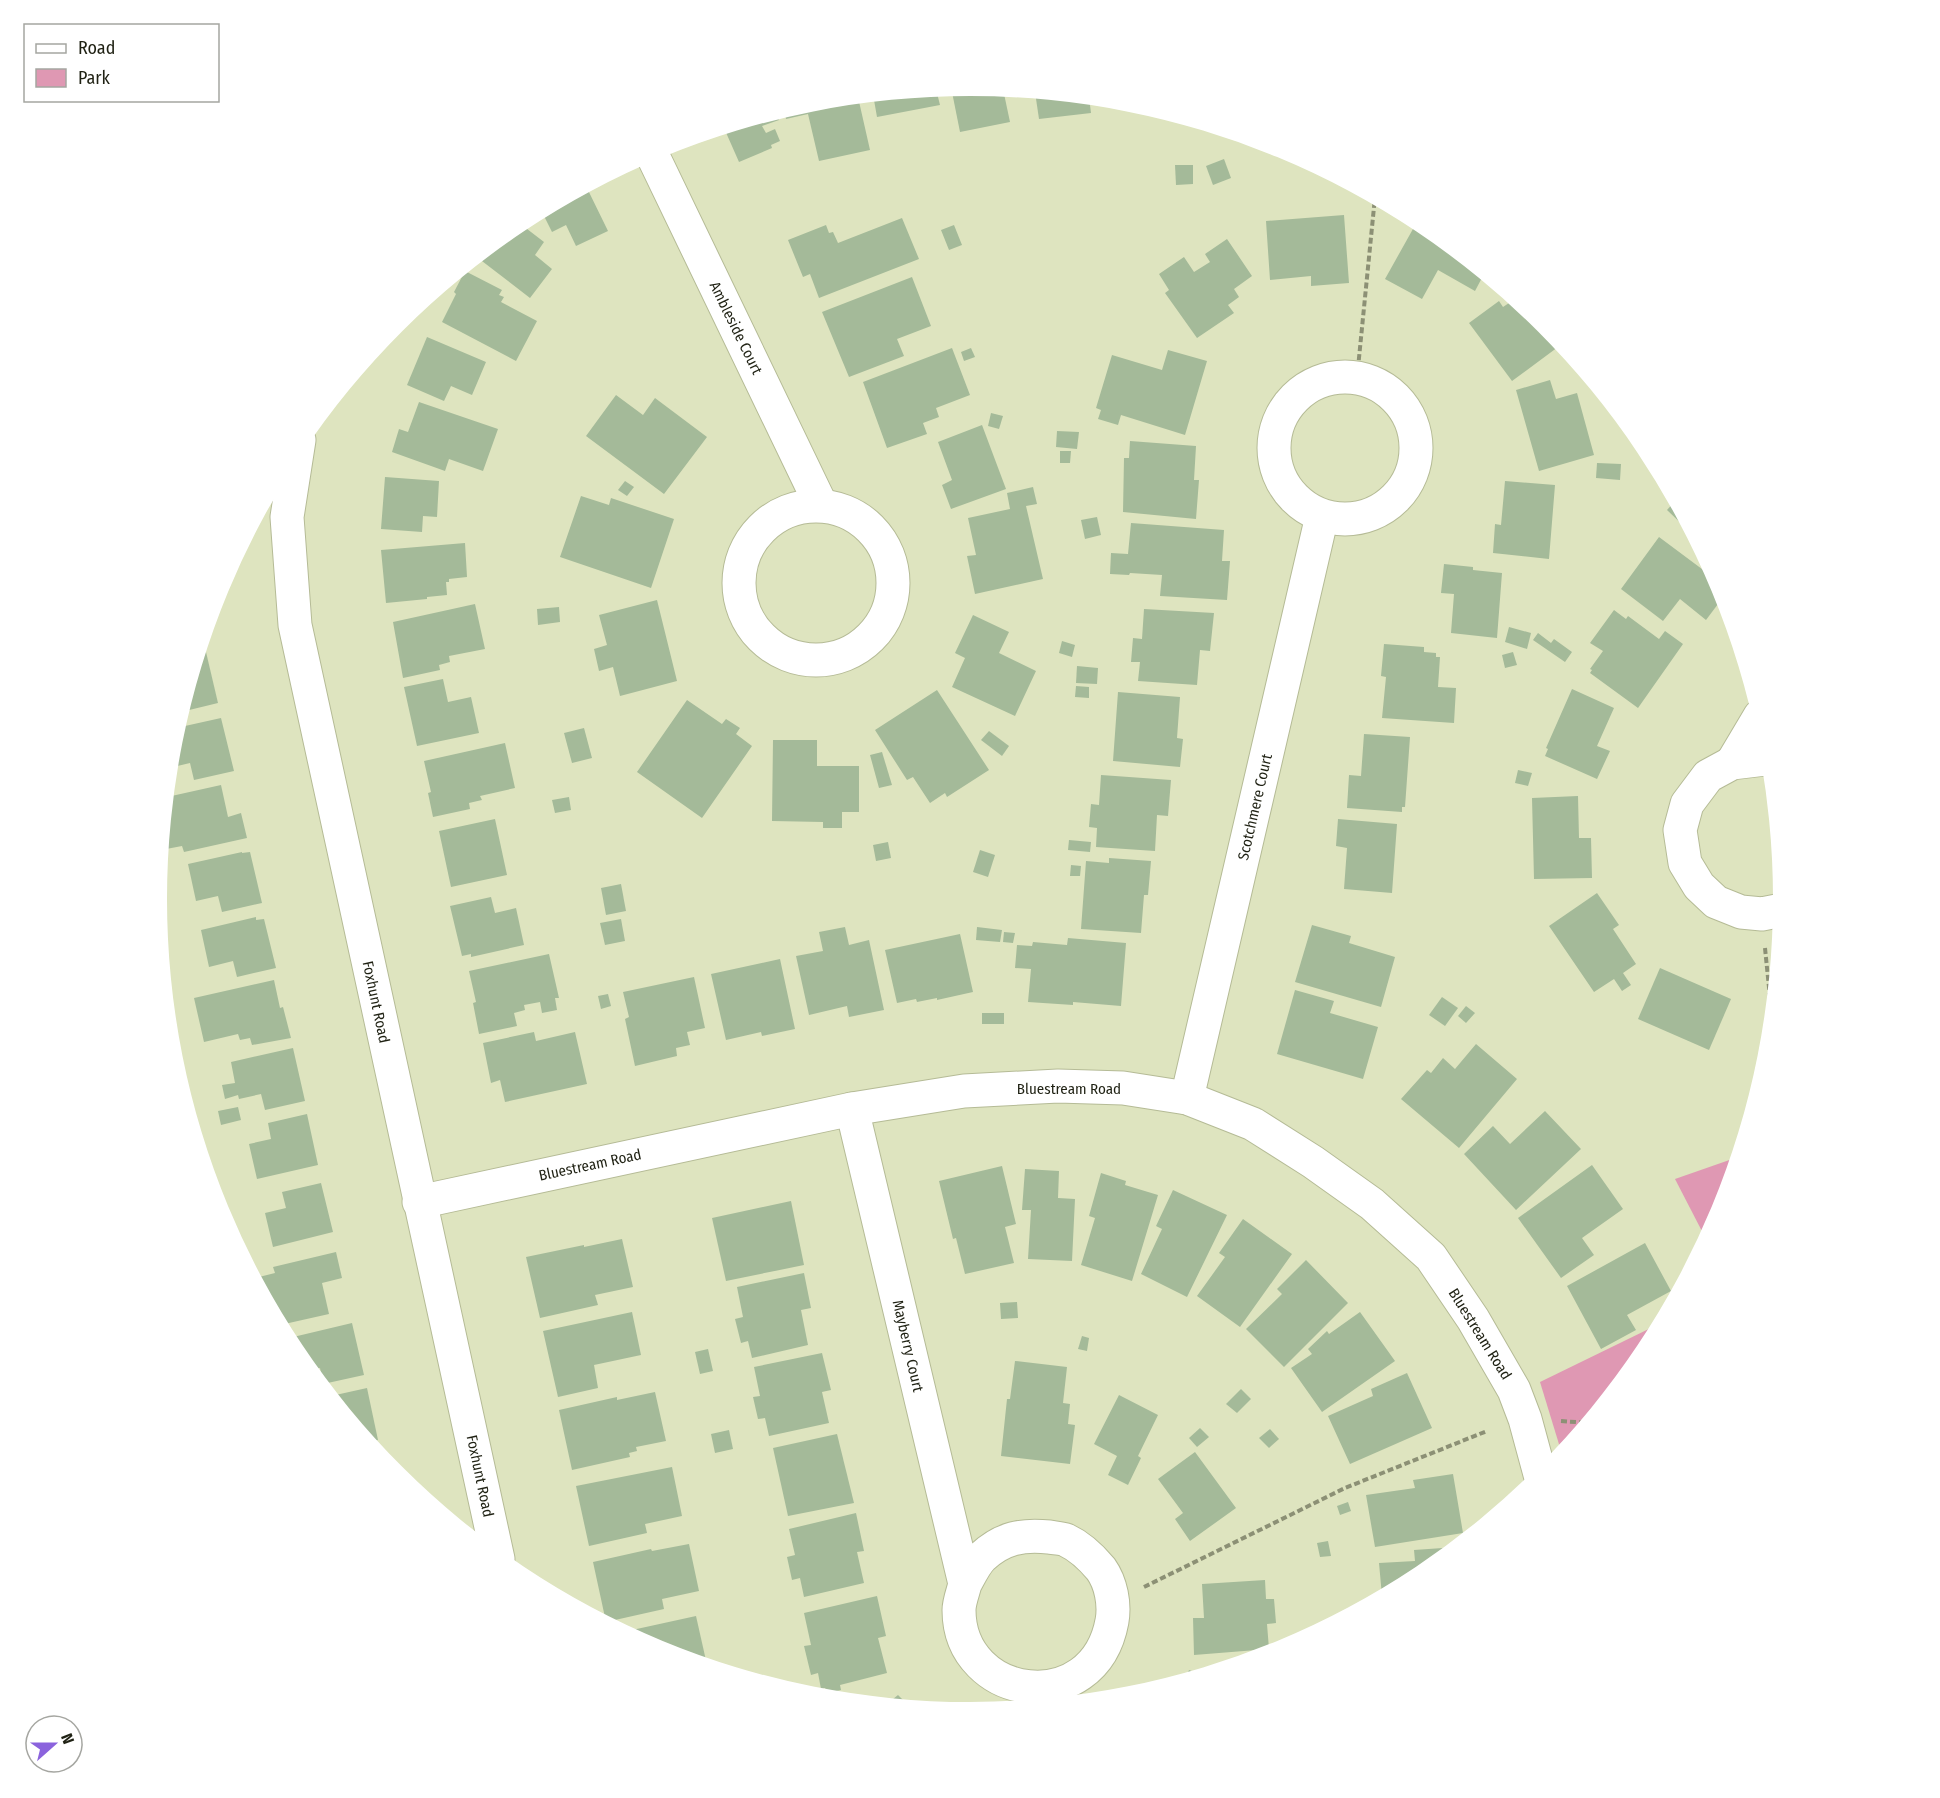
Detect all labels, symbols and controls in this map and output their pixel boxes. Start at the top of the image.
legend [24,24,219,102]
text: Road [78,37,115,59]
text: Park [78,67,111,89]
street label: Ambleside Court [706,279,766,377]
street label: Scotchmere Court [1234,752,1276,862]
street label: Foxhunt Road [359,959,393,1045]
street label: Bluestream Road [1017,1080,1121,1098]
street label: Bluestream Road [537,1145,643,1185]
street label: Bluestream Road [1445,1285,1515,1383]
street label: Mayberry Court [889,1298,927,1394]
street label: Foxhunt Road [463,1433,497,1519]
north arrow [24,1714,84,1774]
text: N [57,1731,78,1747]

